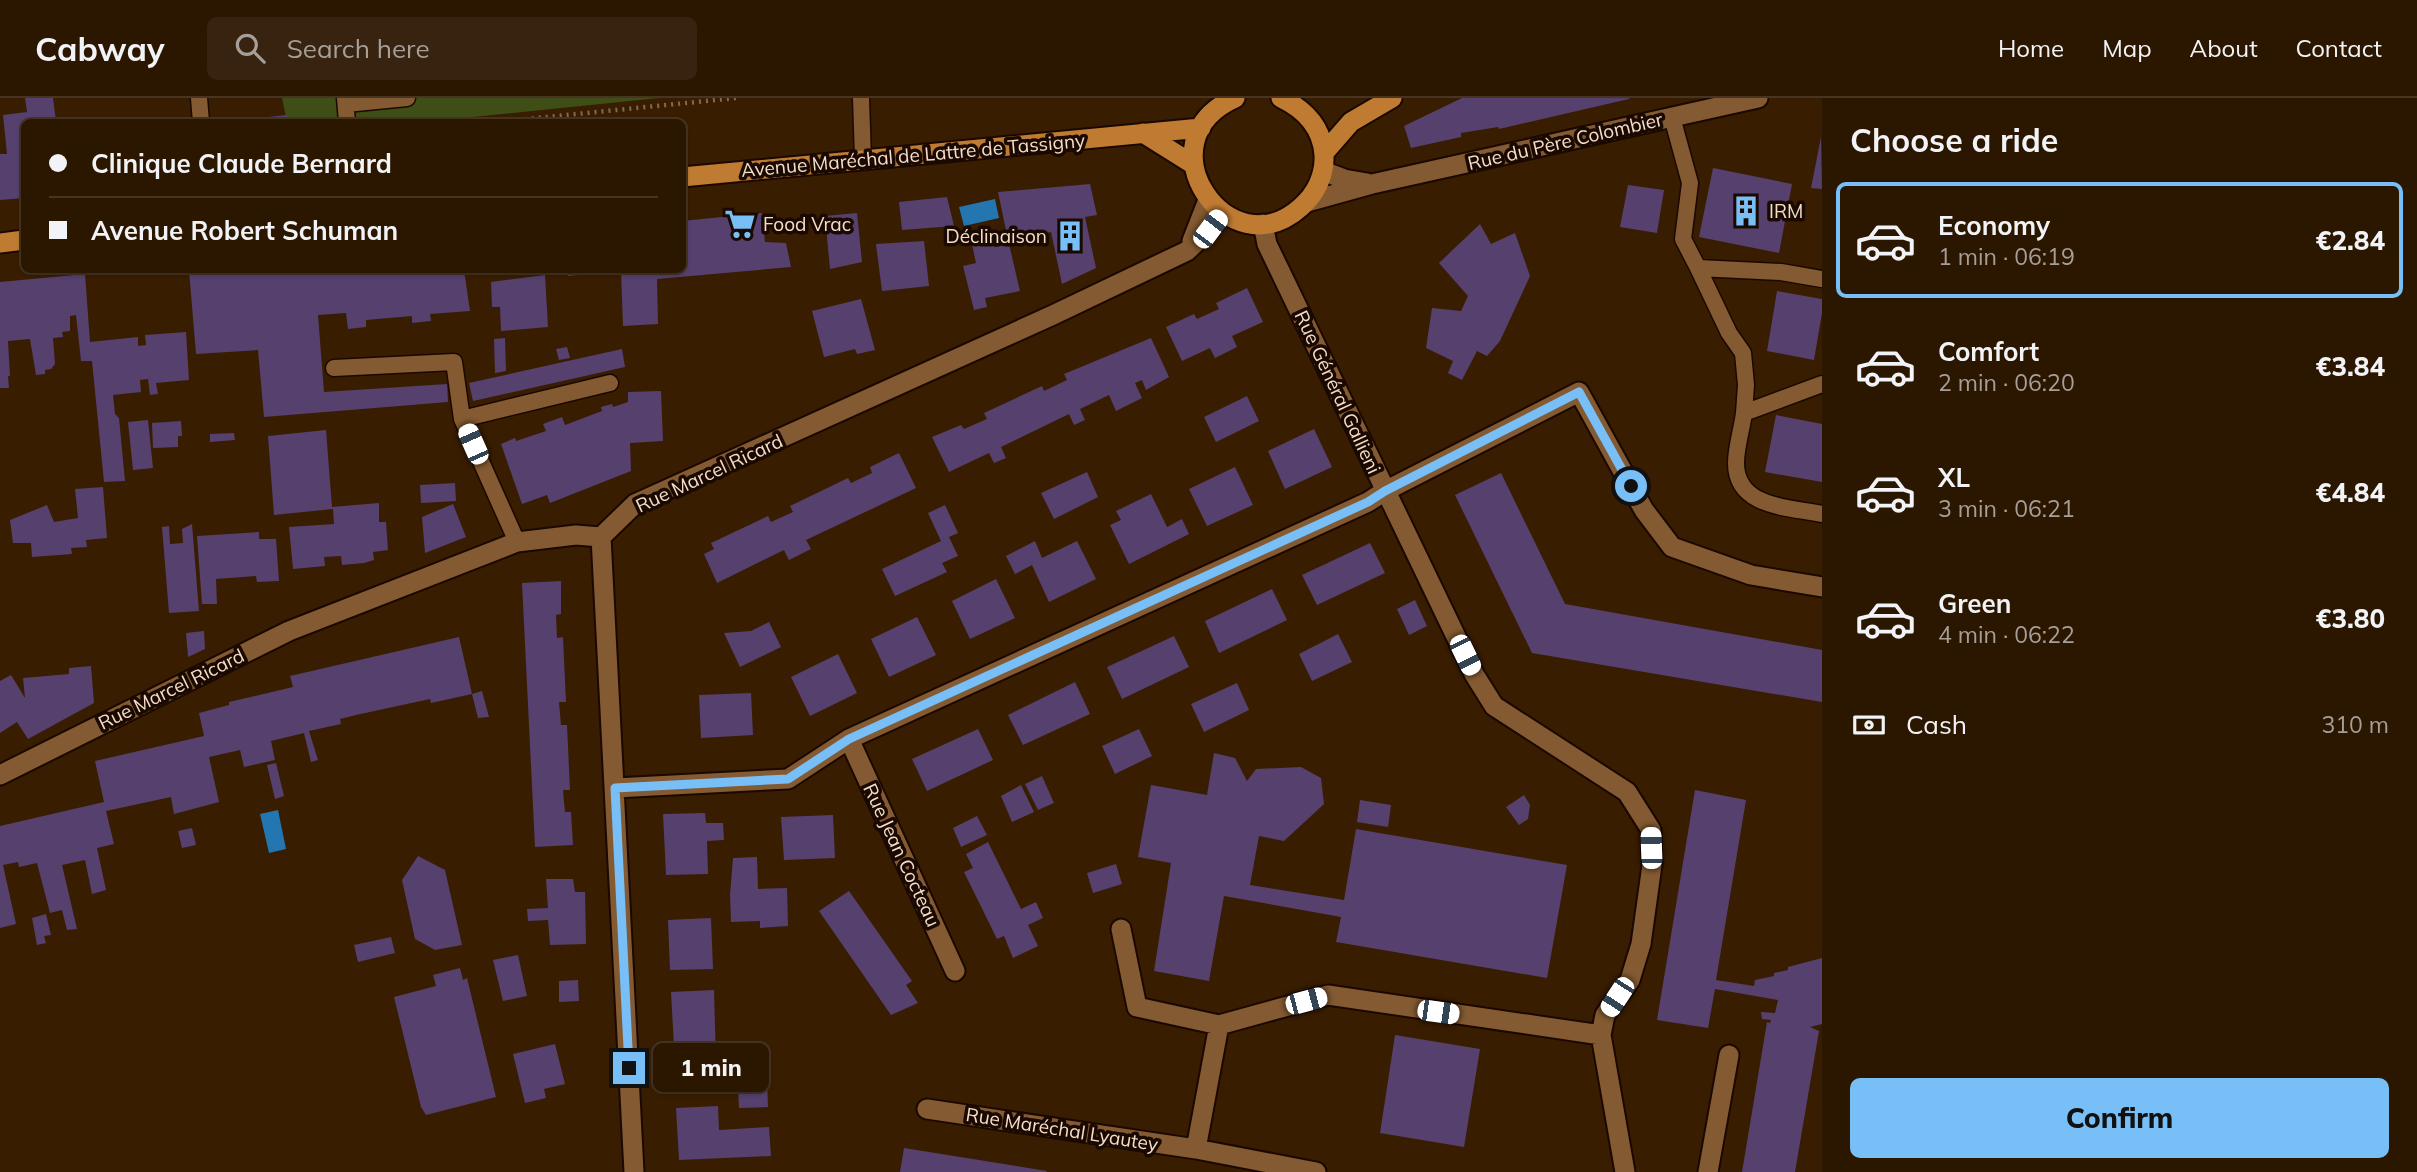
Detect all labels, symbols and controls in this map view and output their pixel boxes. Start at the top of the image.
search box [207,17,697,80]
text: Cabway [35,28,165,69]
icon: search [231,29,269,67]
text: Search here [287,32,430,65]
text: Home [1998,33,2064,63]
text: Map [2102,33,2152,63]
text: About [2190,33,2258,63]
text: Contact [2296,33,2382,63]
street label: Rue du Père Colombier [1465,107,1665,175]
text: Choose a ride [1850,120,2058,160]
street label: Avenue Maréchal de Lattre de Tassigny [740,128,1086,182]
text: Clinique Claude Bernard [91,147,392,180]
building icon: IRM [1729,194,1763,228]
place label: IRM [1769,199,1803,223]
car [1189,206,1232,252]
supermarket icon: Food Vrac [723,207,757,241]
icon: car [1854,209,1917,272]
text: Economy [1938,209,2050,242]
place label: Food Vrac [763,212,851,236]
text: Avenue Robert Schuman [91,214,398,247]
building icon: Déclinaison [1053,219,1087,253]
place label: Déclinaison [946,224,1047,248]
text: €2.84 [2316,224,2385,257]
text: 1 min · 06:19 [1938,242,2075,271]
street label: Rue Général Gallieni [1290,306,1386,478]
icon: car [1854,335,1917,398]
text: Comfort [1938,335,2039,368]
text: €3.84 [2316,350,2385,383]
text: 2 min · 06:20 [1938,368,2075,397]
car [455,421,492,467]
street label: Rue Marcel Ricard [632,428,786,518]
icon: car [1854,461,1917,524]
text: XL [1938,461,1970,494]
route start [1615,470,1647,502]
text: €4.84 [2316,476,2385,509]
text: 3 min · 06:21 [1938,494,2075,523]
icon: car [1854,587,1917,650]
text: Green [1938,587,2011,620]
text: €3.80 [2316,602,2385,635]
text: 4 min · 06:22 [1938,620,2075,649]
car [1447,632,1484,678]
street label: Rue Marcel Ricard [94,643,248,735]
icon: cash [1850,706,1888,744]
text: Cash [1906,708,1967,741]
text: 310 m [2321,710,2389,739]
street label: Rue Jean Cocteau [858,780,946,930]
car [1640,827,1663,869]
car [1597,974,1638,1020]
car [1283,985,1330,1017]
car [1416,999,1461,1025]
callout: 1 min [654,1044,769,1093]
route end [613,1052,645,1084]
text: 1 min [680,1053,742,1082]
button: Confirm [1850,1078,2389,1158]
street label: Rue Maréchal Lyautey [964,1102,1160,1156]

